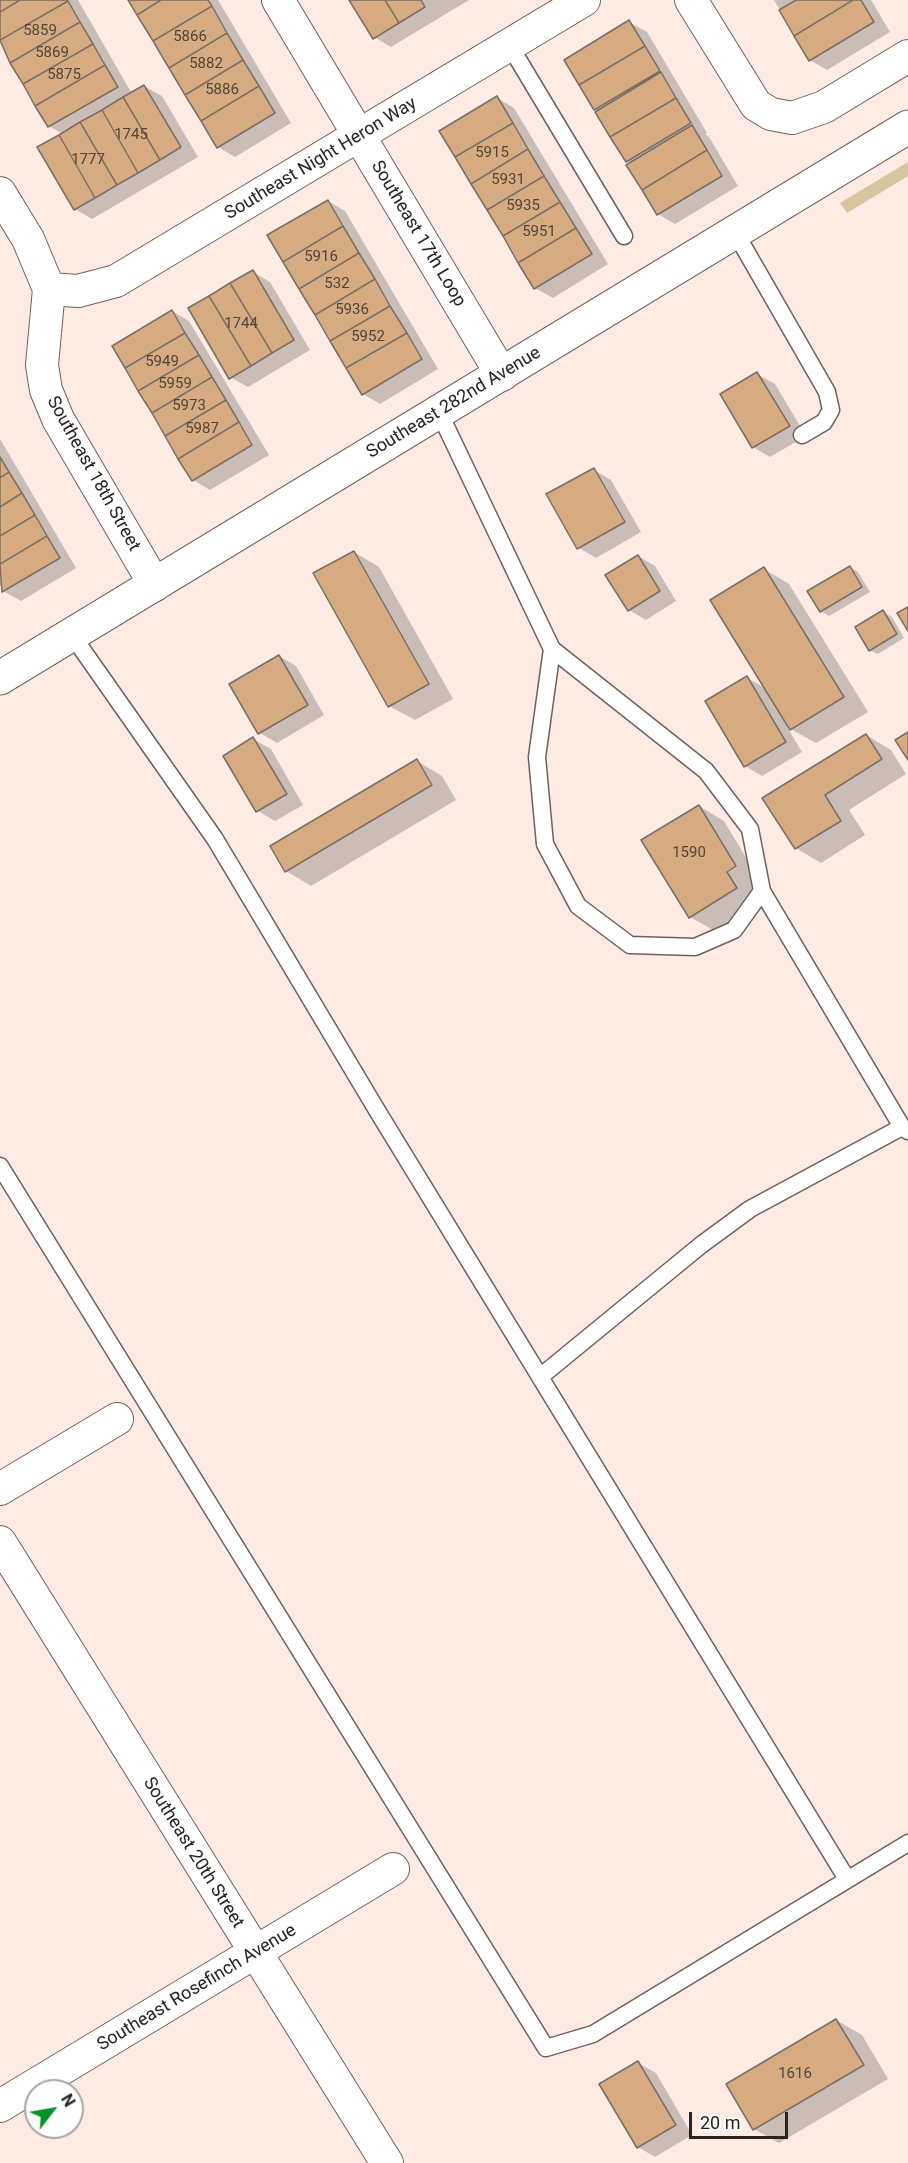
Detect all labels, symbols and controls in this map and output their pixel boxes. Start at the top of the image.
house number: 5859 [23,22,57,40]
house number: 5866 [173,28,207,46]
house number: 5869 [35,44,69,62]
house number: 5882 [189,55,223,73]
house number: 5875 [47,66,81,84]
house number: 5886 [205,81,239,99]
street label: Southeast Night Heron Way [221,93,421,225]
house number: 1745 [114,126,148,144]
house number: 5915 [475,144,509,162]
house number: 1777 [71,151,105,169]
street label: Southeast 17th Loop [366,157,470,311]
house number: 5931 [491,171,525,189]
house number: 5935 [506,197,540,215]
house number: 5951 [522,223,556,241]
house number: 5916 [304,248,338,266]
house number: 532 [324,275,350,293]
house number: 5936 [335,301,369,319]
house number: 1744 [224,315,258,333]
house number: 5952 [351,328,385,346]
street label: Southeast 282nd Avenue [363,342,545,464]
house number: 5949 [145,353,179,371]
house number: 5959 [158,375,192,393]
street label: Southeast 18th Street [41,393,145,555]
house number: 5973 [172,397,206,415]
house number: 5987 [185,420,219,438]
house number: 1590 [672,844,706,862]
street label: Southeast 20th Street [138,1774,248,1932]
street label: Southeast Rosefinch Avenue [94,1920,300,2056]
house number: 1616 [778,2065,812,2083]
north arrow [24,2079,84,2139]
text: N [57,2091,79,2110]
scale bar [692,2100,791,2138]
text: 20 m [700,2112,740,2133]

